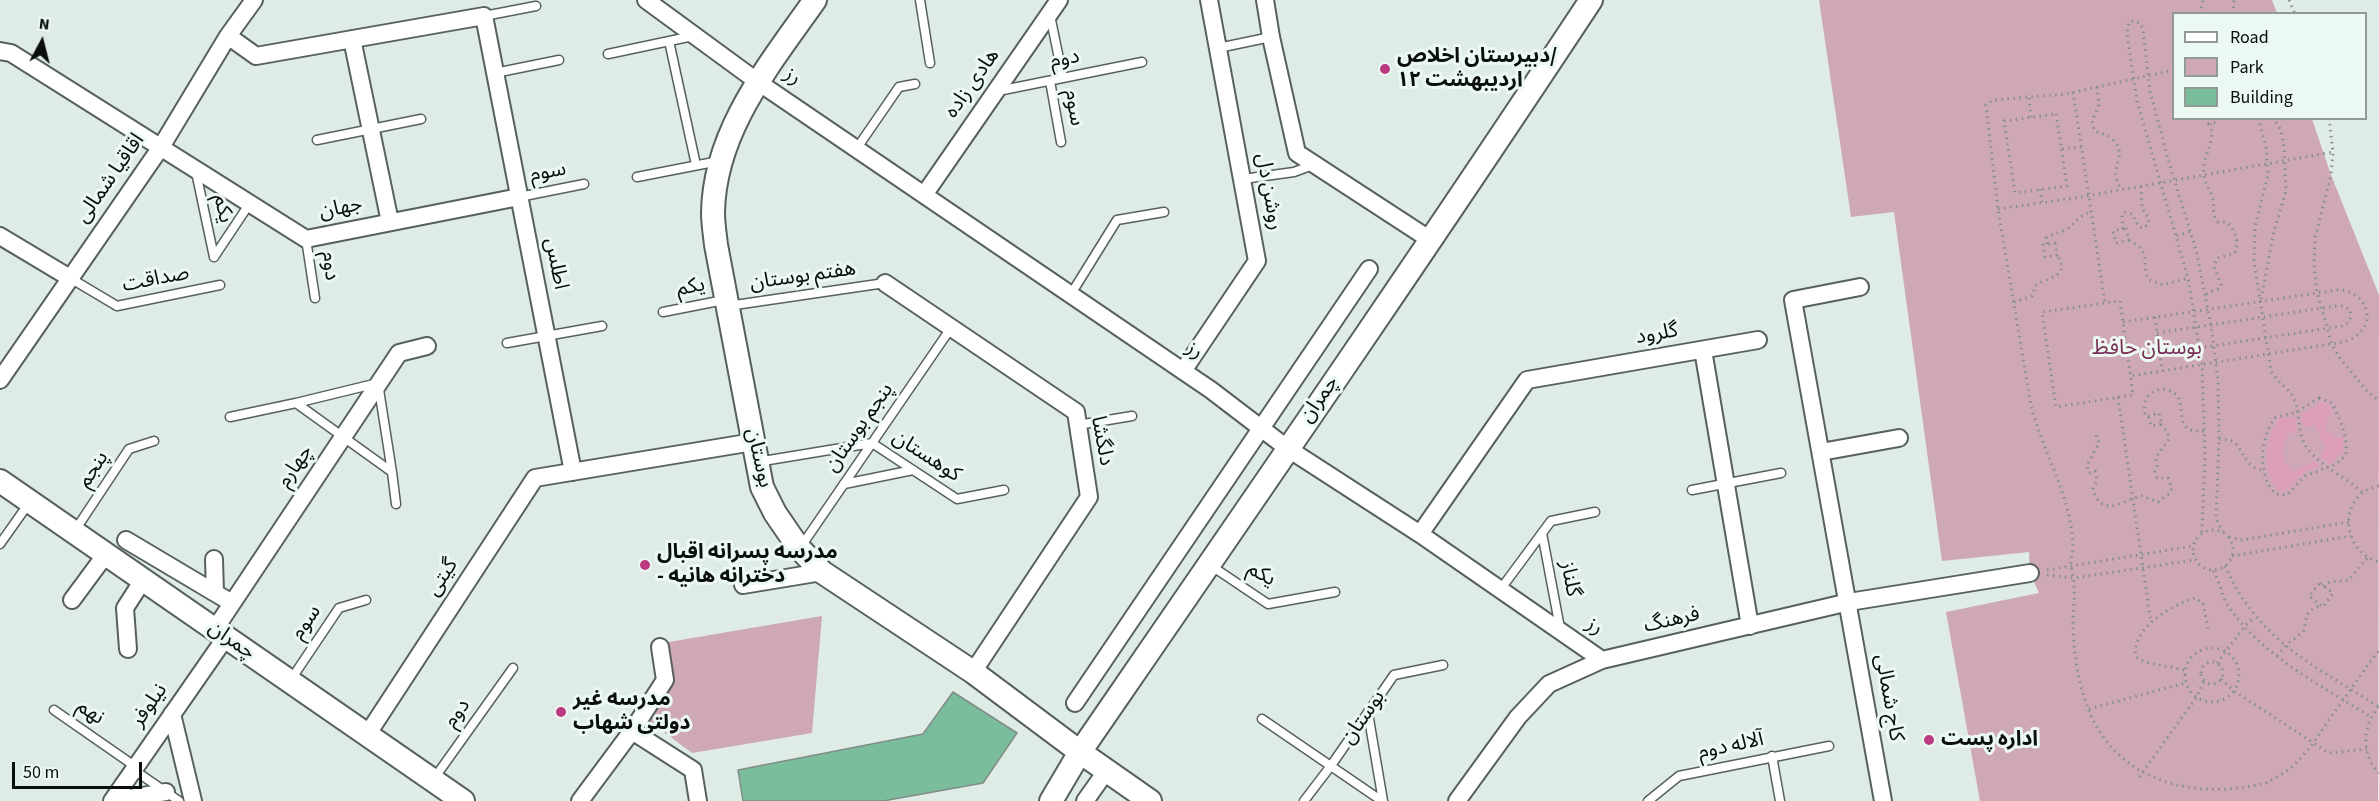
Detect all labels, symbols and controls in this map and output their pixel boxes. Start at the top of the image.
north arrow [12,12,72,72]
legend [2172,12,2367,120]
text: N [38,13,51,36]
text: Road [2230,25,2269,50]
street label: هادی زاده [940,44,1006,124]
place label: دبیرستان اخلاص/ ۱۲ اردیبهشت [1397,44,1557,94]
street label: دوم [1048,45,1082,75]
text: Park [2230,55,2264,80]
street label: رز [779,62,805,92]
marker: دبیرستان اخلاص/ ۱۲ اردیبهشت [1378,62,1392,76]
text: Building [2230,85,2293,110]
street label: سوم [1057,88,1089,128]
street label: اقاقیا شمالی [71,129,151,229]
street label: روشن دل [1249,152,1287,232]
street label: سوم [528,157,568,189]
street label: یکم [207,192,237,226]
street label: جهان [317,192,365,226]
street label: اطلس [538,236,572,292]
street label: دوم [314,250,344,282]
street label: هفتم بوستان [748,257,858,297]
street label: صداقت [120,261,192,299]
street label: یکم [674,273,708,303]
street label: گلرود [1634,319,1680,351]
street label: رز [1181,336,1207,366]
park label: بوستان حافظ [2092,336,2202,362]
street label: چمران [1295,372,1345,428]
street label: پنجم بوستان [820,378,900,478]
street label: دلگشا [1084,414,1118,468]
street label: بوستان [739,426,777,490]
street label: کوهستان [887,426,965,488]
street label: چهارم [273,441,319,493]
street label: پنجم [73,447,115,493]
place label: مدرسه پسرانه اقبال - دخترانه هانیه [657,540,838,590]
street label: گیتی [422,554,464,602]
street label: یکم [1242,557,1280,593]
marker: مدرسه پسرانه اقبال - دخترانه هانیه [638,558,652,572]
street label: گلناز [1553,559,1585,599]
street label: سوم [286,601,328,645]
street label: فرهنگ [1642,602,1702,640]
street label: رز [1581,612,1607,642]
street label: چمران [203,616,259,666]
street label: کاج شمالی [1868,652,1908,744]
street label: نیلوفر [126,679,174,733]
street label: بوستان [1336,686,1392,750]
place label: مدرسه غیر دولتی شهاب [573,687,690,737]
street label: نهم [71,695,109,731]
street label: دوم [439,695,477,733]
marker: مدرسه غیر دولتی شهاب [554,705,568,719]
place label: اداره پست [1941,727,2038,753]
street label: آلاله دوم [1696,728,1766,766]
marker: اداره پست [1922,733,1936,747]
scale bar [15,750,146,788]
text: 50 m [23,760,59,785]

